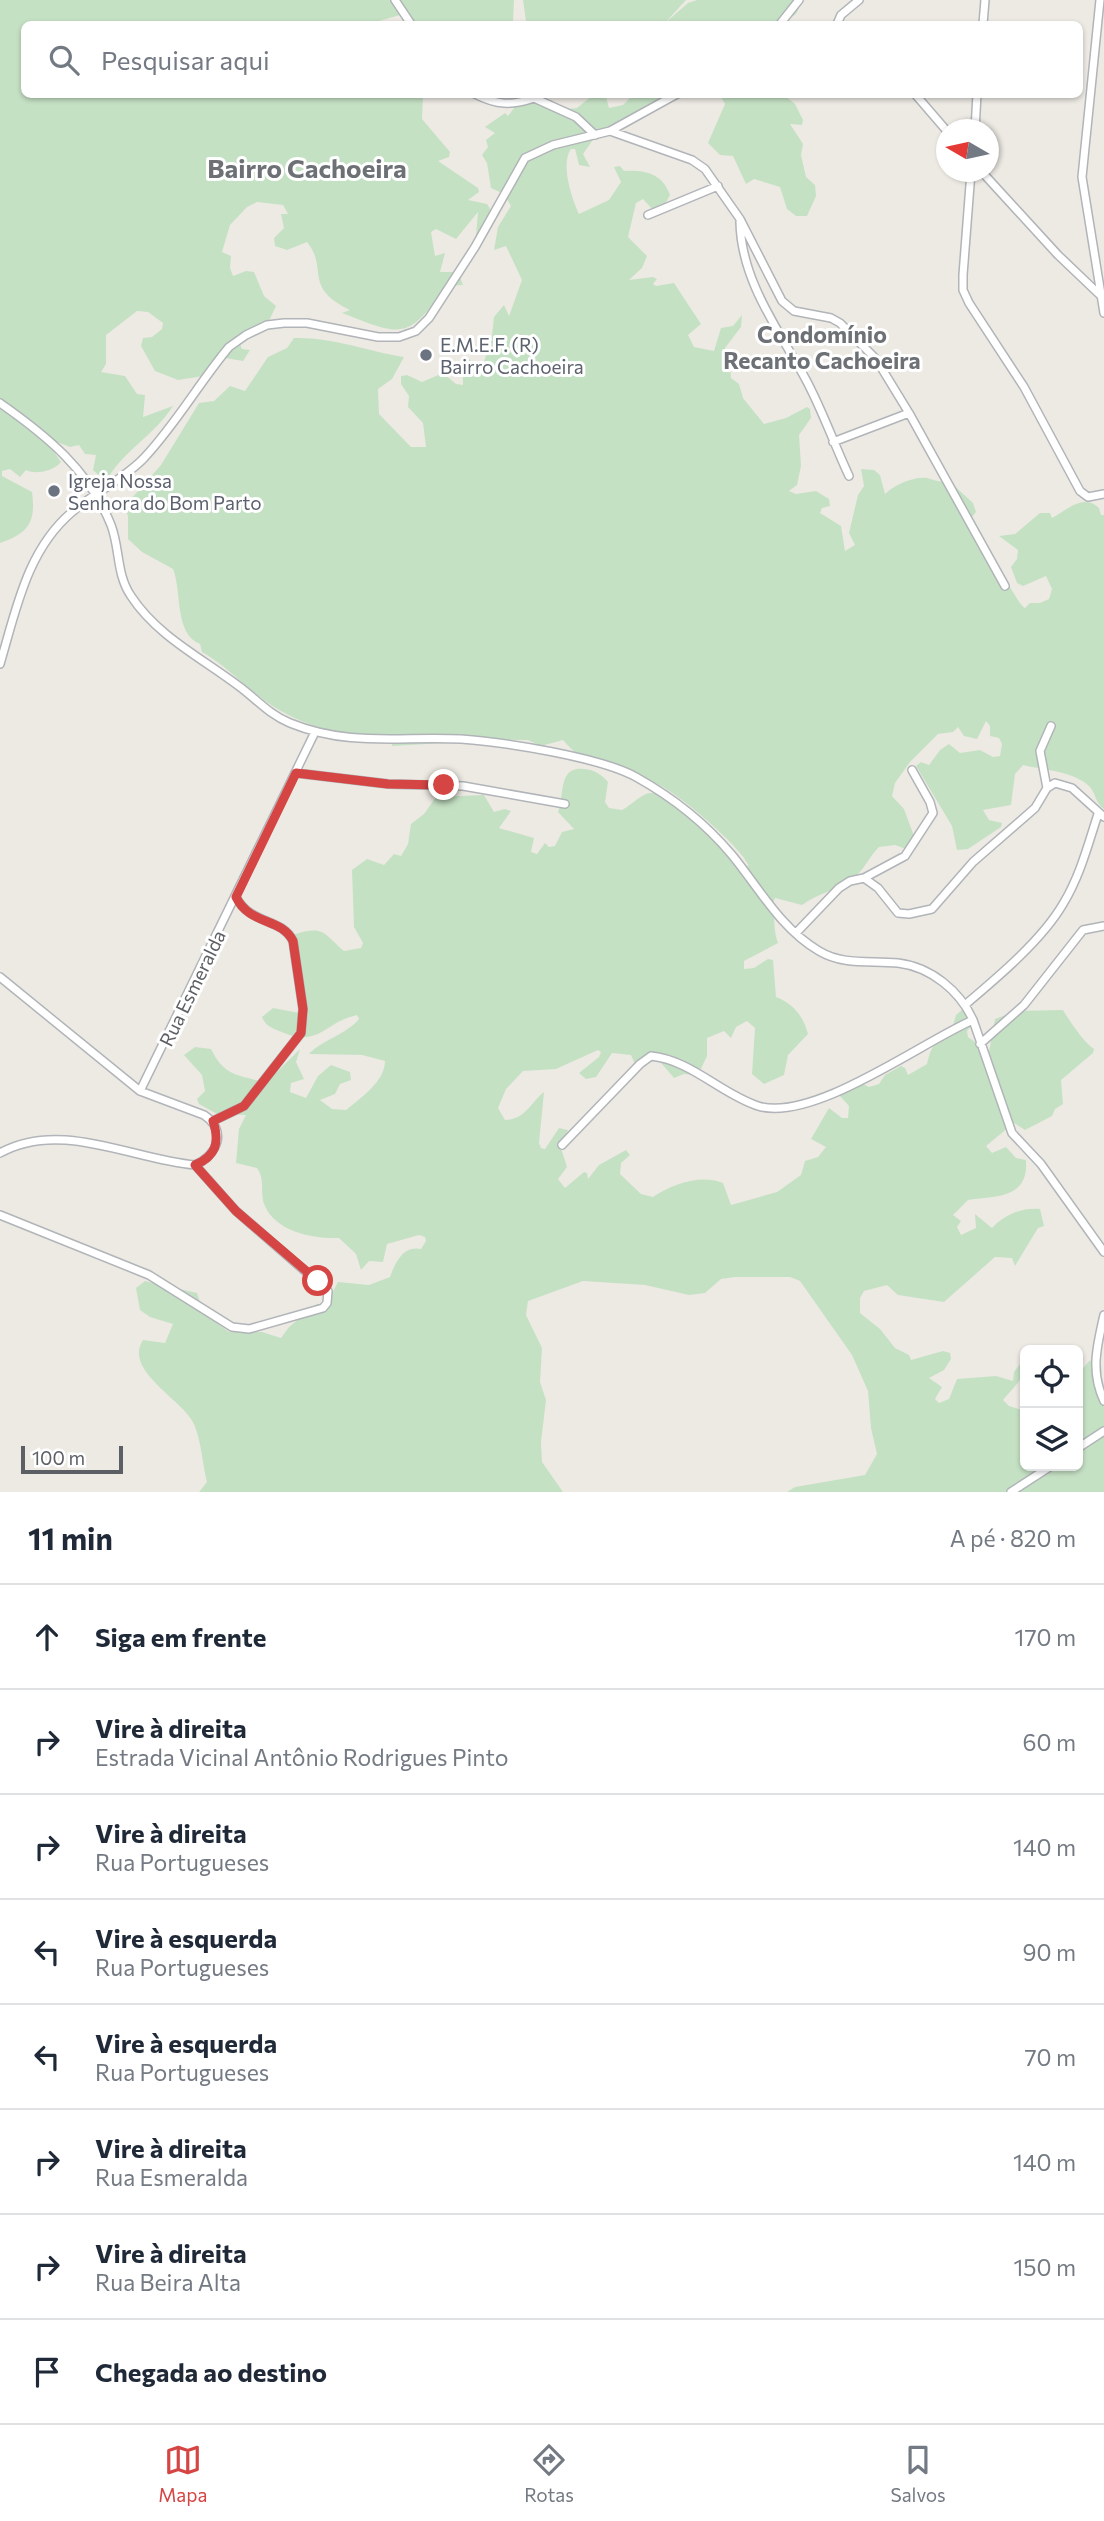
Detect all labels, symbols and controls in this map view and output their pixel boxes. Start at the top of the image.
search box [21,21,1083,98]
icon: search [45,41,83,79]
text: Pesquisar aqui [101,44,270,75]
north arrow [936,119,999,182]
district label: Bairro Cachoeira [207,152,407,183]
district label: Condomínio Recanto Cachoeira [723,320,921,374]
place label: E.M.E.F. (R) Bairro Cachoeira [440,333,584,378]
marker: E.M.E.F. (R) Bairro Cachoeira [418,347,434,363]
place label: Igreja Nossa Senhora do Bom Parto [68,469,262,514]
marker: Igreja Nossa Senhora do Bom Parto [46,483,62,499]
route end [428,769,459,800]
street label: Rua Esmeralda [154,926,230,1050]
route start [302,1265,333,1296]
map controls [1020,1345,1083,1471]
button: locate [1020,1345,1083,1408]
button: layers [1020,1408,1083,1471]
scale bar [21,1443,122,1475]
text: 100 m [32,1446,85,1469]
text: 11 min [28,1519,113,1556]
text: A pé · 820 m [950,1524,1076,1552]
icon: ahead [28,1618,66,1656]
text: Siga em frente [95,1621,266,1652]
text: 170 m [1015,1623,1076,1651]
text: Vire à direita [95,1712,247,1743]
icon: right [28,1723,66,1761]
text: 60 m [1023,1728,1076,1756]
text: Estrada Vicinal Antônio Rodrigues Pinto [95,1743,508,1771]
text: Vire à direita [95,1817,247,1848]
icon: right [28,1828,66,1866]
text: 140 m [1013,1833,1076,1861]
text: Rua Portugueses [95,1848,269,1876]
text: Vire à esquerda [95,1922,277,1953]
icon: left [28,1933,66,1971]
text: 90 m [1023,1938,1076,1966]
text: Rua Portugueses [95,1953,269,1981]
text: Vire à esquerda [95,2027,277,2058]
icon: left [28,2038,66,2076]
text: 70 m [1024,2043,1076,2071]
text: Rua Portugueses [95,2058,269,2086]
text: Vire à direita [95,2132,247,2163]
icon: right [28,2143,66,2181]
text: 140 m [1013,2148,1076,2176]
text: Rua Esmeralda [95,2163,248,2191]
text: Vire à direita [95,2237,247,2268]
icon: right [28,2248,66,2286]
text: 150 m [1013,2253,1076,2281]
text: Rua Beira Alta [95,2268,241,2296]
icon: arrive [28,2353,66,2391]
text: Chegada ao destino [95,2356,327,2387]
tab: Mapa [158,2441,207,2506]
tab: Rotas [524,2441,574,2506]
tab: Salvos [891,2441,946,2506]

